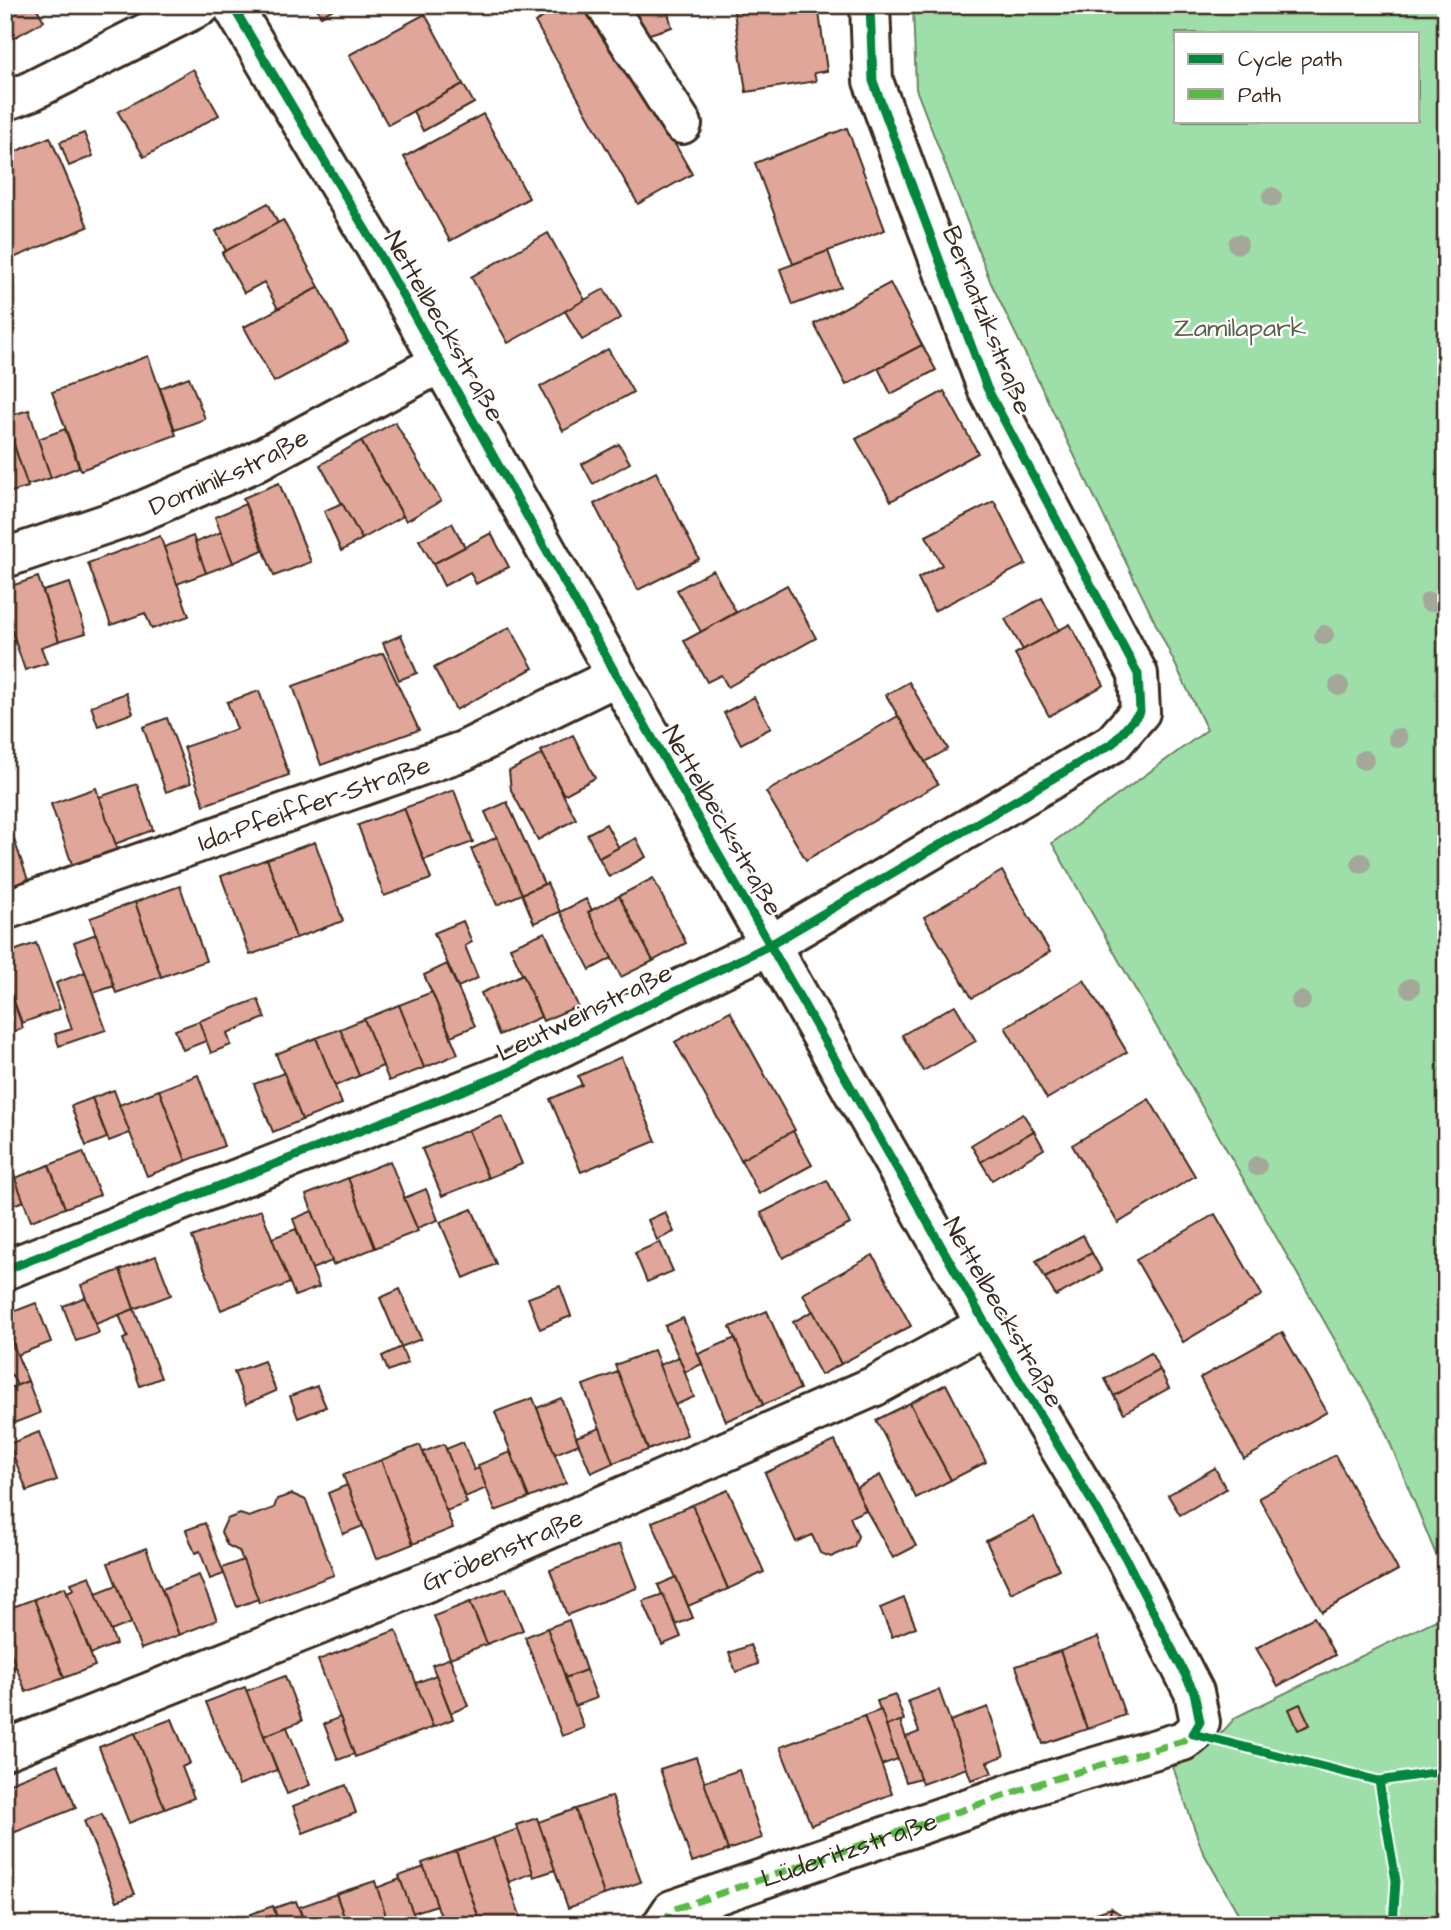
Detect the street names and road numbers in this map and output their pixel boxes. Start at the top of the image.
street label: Bernatzikstraße [933,221,1041,420]
street label: Nettelbeckstraße [375,225,513,428]
street label: Dominikstraße [144,420,315,525]
street label: Nettelbeckstraße [653,719,791,922]
street label: Ida-Pfeiffer-Straße [193,747,435,861]
street label: Leutweinstraße [490,955,678,1071]
street label: Nettelbeckstraße [934,1211,1072,1414]
street label: Gröbenstraße [417,1499,589,1601]
street label: Lüderitzstraße [756,1803,942,1897]

